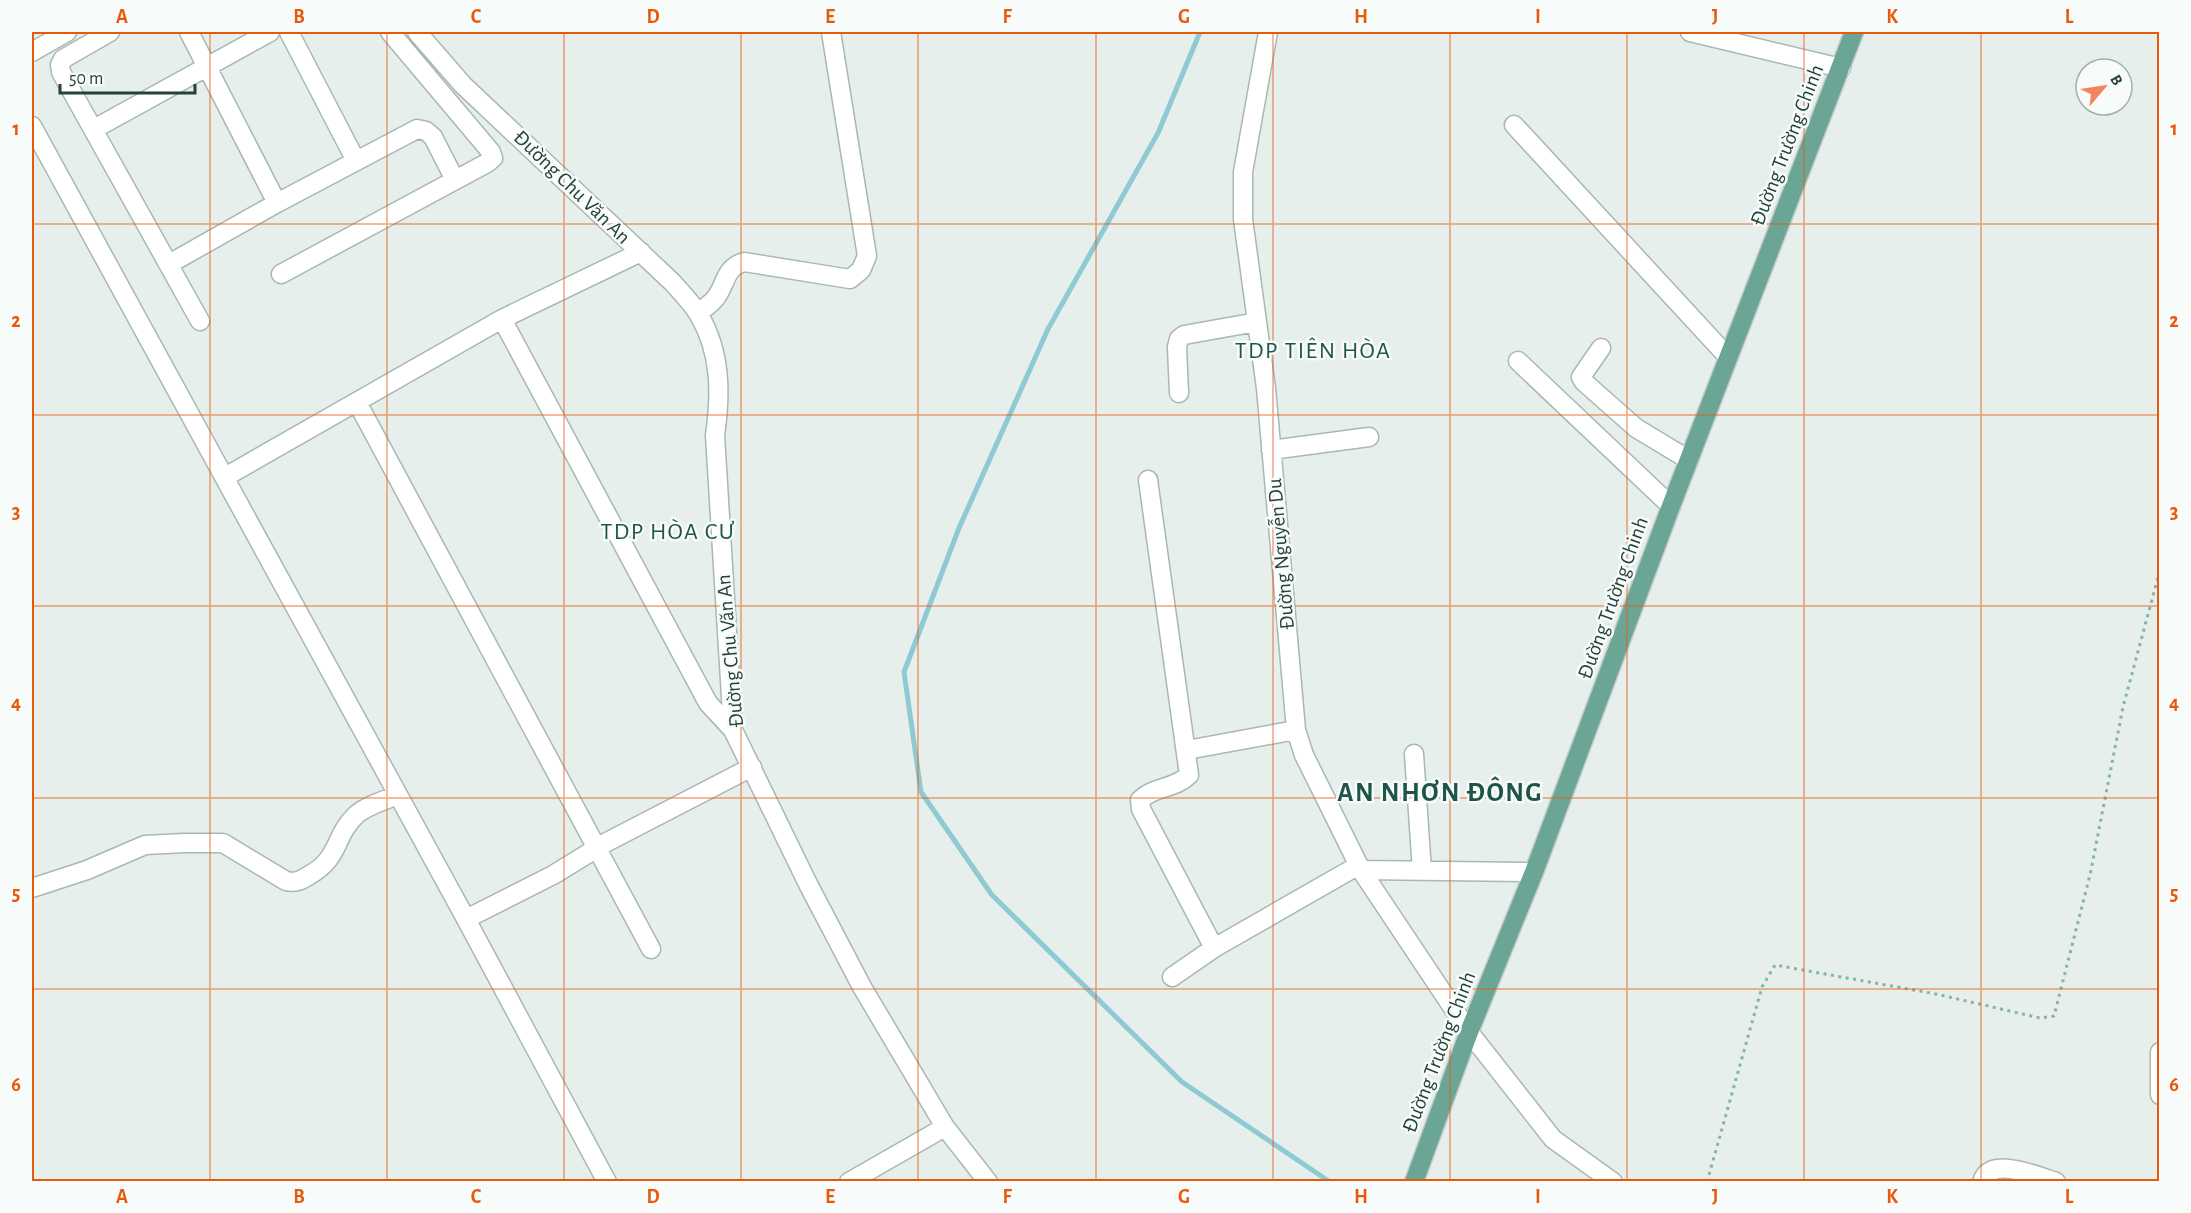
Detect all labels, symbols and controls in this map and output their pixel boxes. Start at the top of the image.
text: A [116,7,128,27]
text: B [293,7,305,27]
text: C [471,7,482,27]
text: D [646,7,660,27]
text: E [825,7,835,27]
text: F [1002,7,1012,27]
text: G [1178,7,1190,27]
text: H [1354,7,1368,27]
text: I [1535,7,1541,27]
text: J [1712,7,1718,27]
text: K [1886,7,1898,27]
text: L [2065,7,2074,27]
scale bar [60,57,195,95]
north arrow [2074,57,2134,117]
street label: Đường Trường Chinh [1747,62,1827,228]
text: 50 m [69,70,103,88]
text: B [2107,72,2125,88]
text: 1 [12,119,20,139]
text: 1 [2170,119,2178,139]
street label: Đường Chu Văn An [510,126,634,248]
text: 2 [11,311,21,331]
text: 2 [2169,311,2179,331]
district label: TDP TIÊN HÒA [1235,337,1391,363]
street label: Đường Nguyễn Du [1263,477,1298,630]
text: 3 [12,502,20,522]
text: 3 [2170,502,2178,522]
street label: Đường Trường Chinh [1574,514,1652,682]
district label: TDP HÒA CƯ [600,518,736,544]
street label: Đường Chu Văn An [713,574,747,728]
text: 4 [11,693,21,713]
text: 4 [2169,693,2179,713]
district label: AN NHƠN ĐÔNG [1337,776,1543,806]
text: 5 [12,884,20,904]
text: 5 [2170,884,2178,904]
street label: Đường Trường Chinh [1399,969,1479,1135]
text: 6 [11,1075,21,1095]
text: 6 [2169,1075,2179,1095]
text: A [116,1187,128,1207]
text: B [293,1187,305,1207]
text: C [471,1187,482,1207]
text: D [646,1187,660,1207]
text: E [825,1187,835,1207]
text: F [1002,1187,1012,1207]
text: G [1178,1187,1190,1207]
text: H [1354,1187,1368,1207]
text: I [1535,1187,1541,1207]
text: J [1712,1187,1718,1207]
text: K [1886,1187,1898,1207]
text: L [2065,1187,2074,1207]

